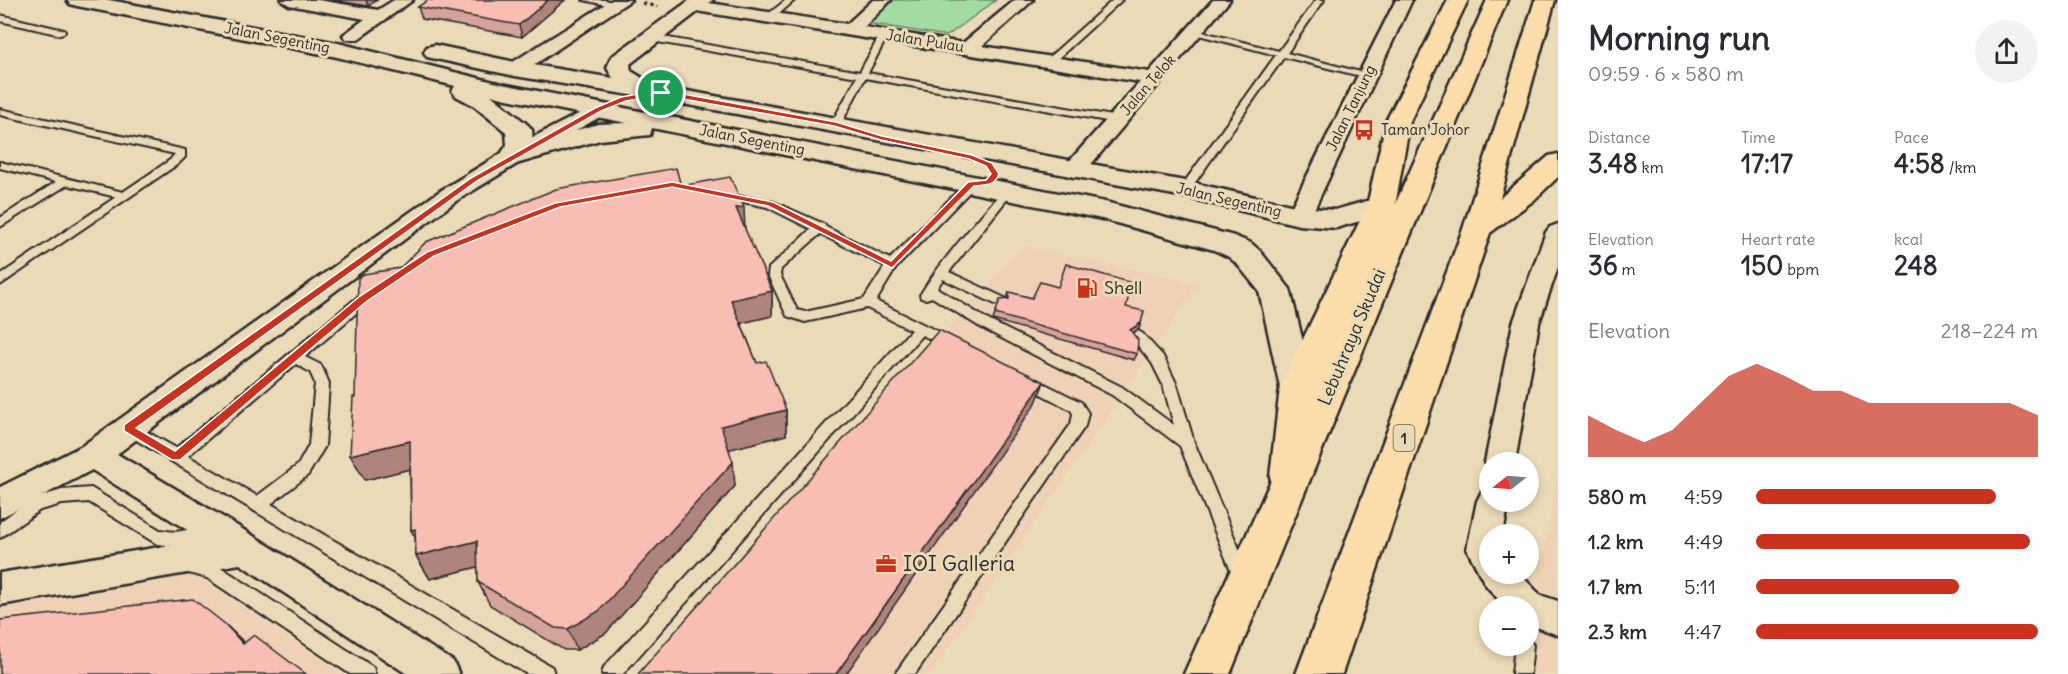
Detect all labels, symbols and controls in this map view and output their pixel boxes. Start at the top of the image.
text: Morning run [1588,17,1770,59]
street label: Jalan Segenting [223,18,332,57]
button: share [1975,20,2038,83]
street label: Jalan Pulau [885,25,966,56]
street label: Jalan Telok [1116,50,1180,119]
text: 09:59 · 6 × 580 m [1588,61,1744,86]
street label: Jalan Tanjung [1321,62,1380,154]
pin [635,67,686,118]
icon: arrive [644,76,677,109]
bus stop icon: Taman Johor [1352,118,1376,142]
street label: Jalan Segenting [698,120,807,159]
place label: Taman Johor [1381,120,1470,139]
text: Distance [1588,127,1650,147]
text: Time [1741,127,1776,147]
text: Pace [1894,127,1929,147]
text: 3.48 [1588,147,1638,180]
text: 17:17 [1741,147,1793,180]
text: 4:58 [1894,147,1945,180]
text: km [1638,157,1664,177]
text: /km [1945,157,1977,177]
street label: Jalan Segenting [1175,178,1284,221]
text: Elevation [1588,229,1654,249]
text: Heart rate [1741,229,1815,249]
text: kcal [1894,229,1923,249]
text: 36 [1588,249,1618,282]
text: 150 [1741,249,1783,282]
text: 248 [1894,249,1938,282]
text: m [1618,259,1636,279]
text: bpm [1783,259,1819,279]
street label: Lebuhraya Skudai [1312,265,1391,409]
fuel station icon: Shell [1075,276,1099,300]
place label: Shell [1104,276,1142,299]
text: Elevation [1588,318,1670,343]
text: 218–224 m [1941,318,2038,343]
road number: 1 [1394,425,1414,451]
north arrow [1479,452,1539,512]
map controls [1479,452,1539,656]
text: 580 m [1588,484,1646,509]
text: 4:59 [1684,484,1723,509]
button: + [1479,524,1539,584]
text: 1.2 km [1588,529,1644,554]
text: 4:49 [1684,529,1723,554]
place label: IOI Galleria [903,550,1015,577]
office icon: IOI Galleria [874,552,898,576]
text: 1.7 km [1588,574,1642,599]
text: 5:11 [1684,574,1716,599]
button: − [1479,596,1539,656]
text: 2.3 km [1588,619,1647,644]
text: 4:47 [1684,619,1721,644]

